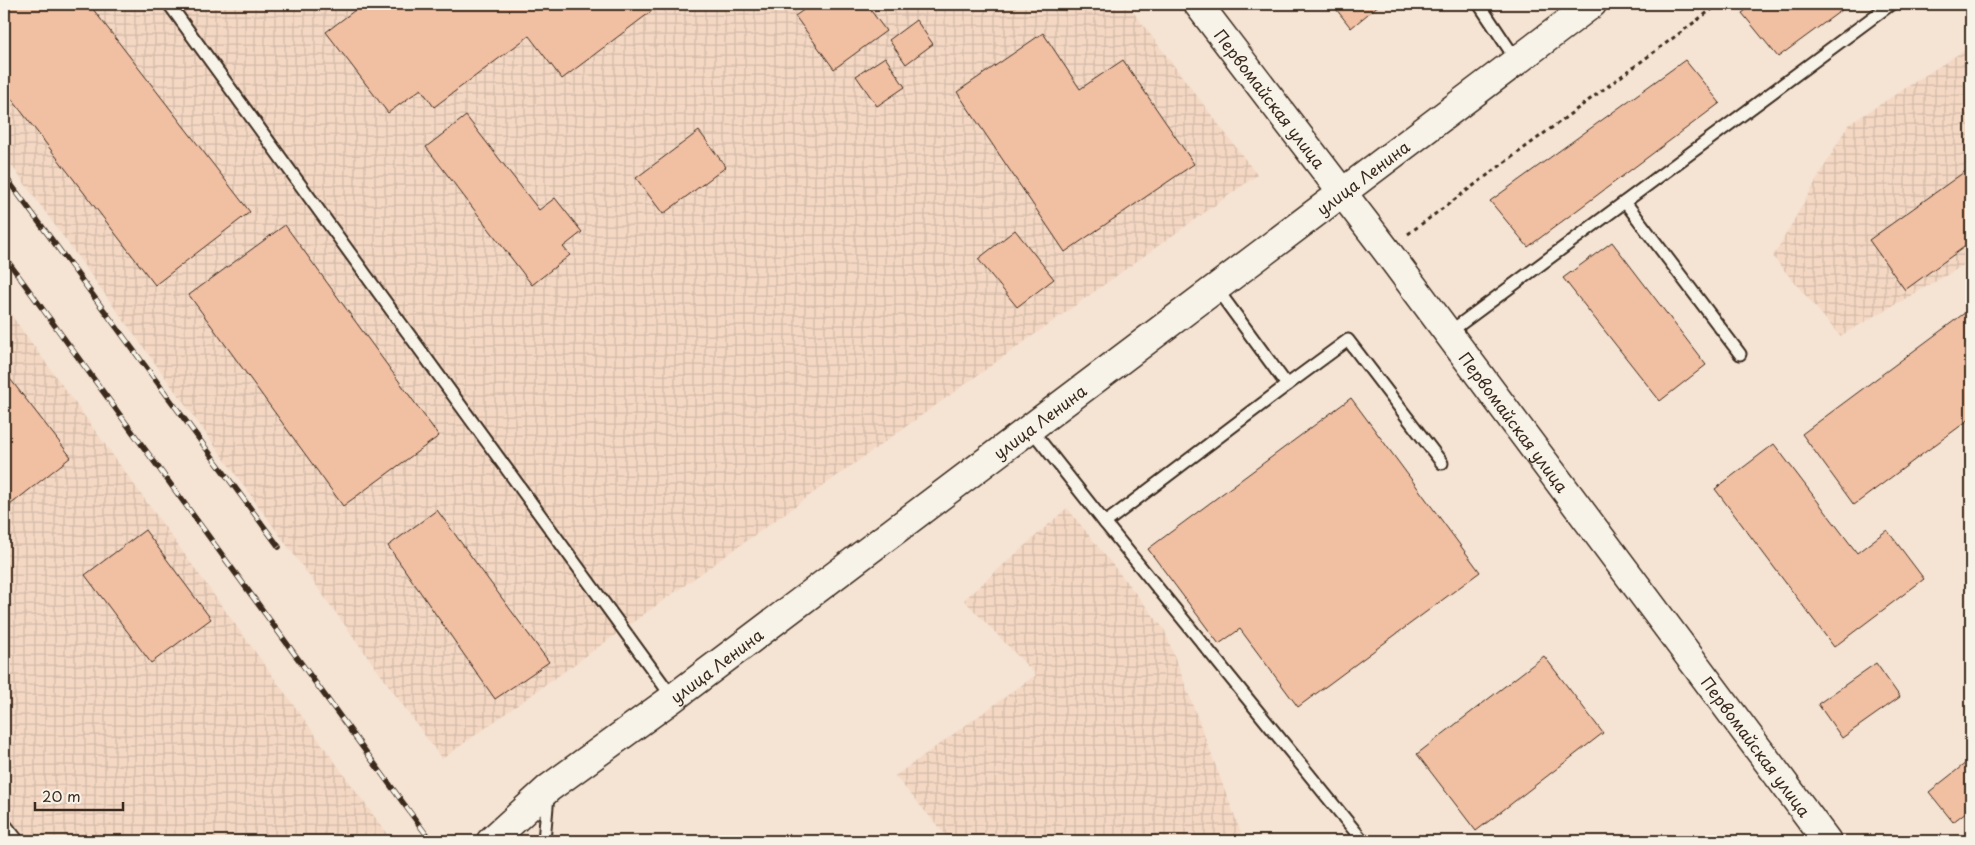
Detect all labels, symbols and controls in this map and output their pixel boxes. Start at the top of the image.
street label: Первомайская улица [1209,24,1331,173]
street label: улица Ленина [1311,134,1414,220]
street label: Первомайская улица [1454,347,1575,497]
street label: улица Ленина [988,378,1091,464]
street label: улица Ленина [665,622,768,708]
street label: Первомайская улица [1696,671,1817,822]
scale bar [35,780,122,812]
text: 20 m [42,784,81,807]

